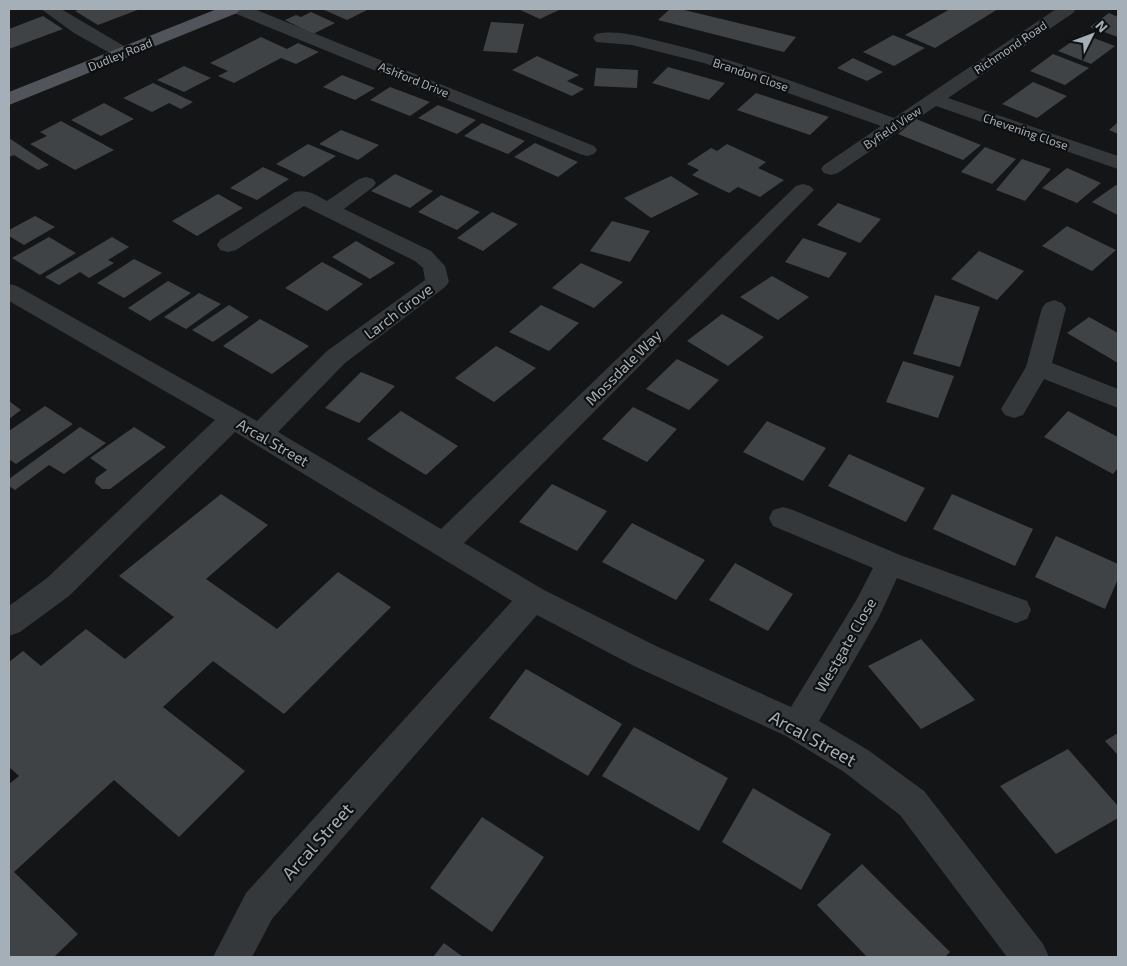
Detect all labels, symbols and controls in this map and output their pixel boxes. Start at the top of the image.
north arrow [1067,10,1117,60]
text: N [1092,17,1112,35]
street label: Richmond Road [971,18,1049,76]
street label: Dudley Road [86,35,154,73]
street label: Brandon Close [711,55,791,93]
street label: Ashford Drive [377,59,451,99]
street label: Byfield View [860,102,924,152]
street label: Chevening Close [982,110,1070,152]
street label: Larch Grove [360,280,436,342]
street label: Mossdale Way [581,325,665,409]
street label: Arcal Street [234,414,312,470]
street label: Westgate Close [811,595,879,695]
street label: Arcal Street [766,705,860,771]
street label: Arcal Street [277,798,357,884]

